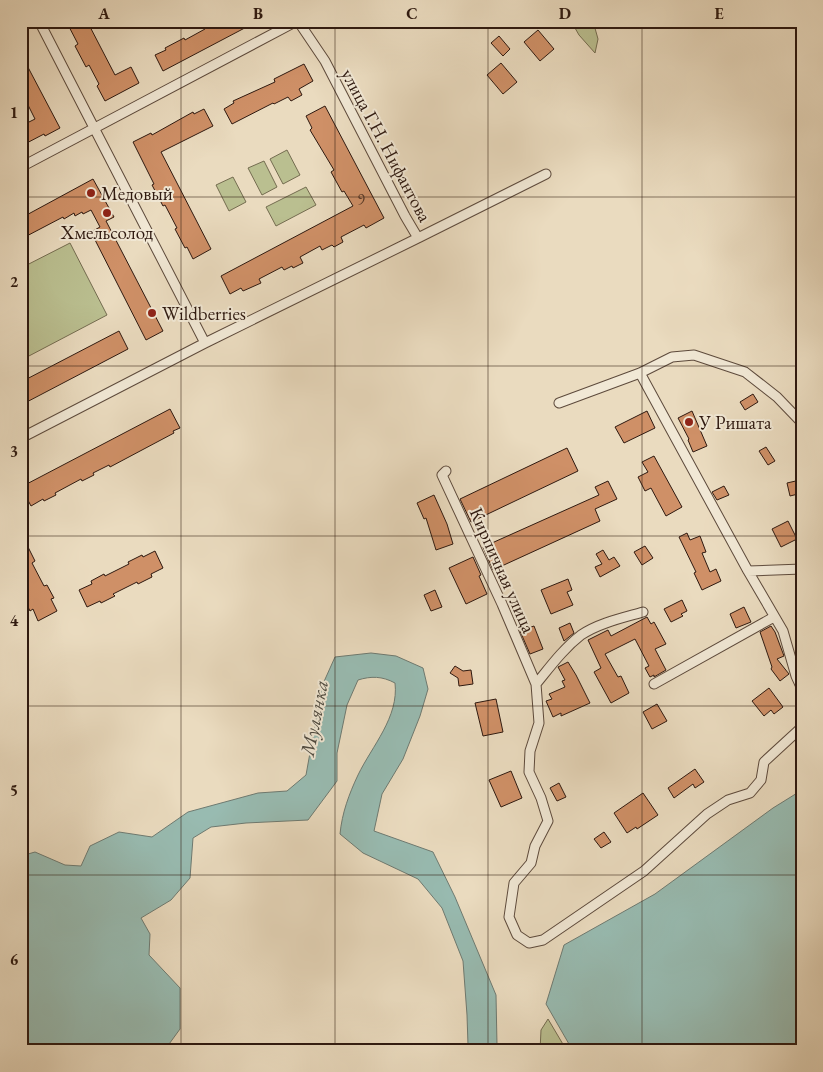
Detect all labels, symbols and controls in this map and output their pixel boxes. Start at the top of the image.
text: A [97,3,110,24]
text: B [253,3,263,24]
text: C [406,3,418,24]
text: D [559,3,571,24]
text: E [714,3,724,24]
street label: улица Г.Н. Нифантова [336,64,438,227]
text: 1 [10,102,18,123]
place label: Медовый [101,181,173,206]
marker: Медовый [85,187,97,199]
house number: 9 [357,189,365,210]
marker: Хмельсолод [101,207,113,219]
place label: Хмельсолод [60,220,154,245]
text: 2 [10,271,19,292]
place label: Wildberries [162,301,246,326]
marker: Wildberries [146,307,158,319]
place label: У Ришата [698,410,772,435]
marker: У Ришата [683,416,695,428]
text: 3 [10,441,18,462]
street label: Кирпичная улица [464,504,542,637]
text: 4 [10,610,19,631]
water label: Мулянка [294,678,334,759]
text: 5 [10,780,18,801]
text: 6 [10,949,19,970]

